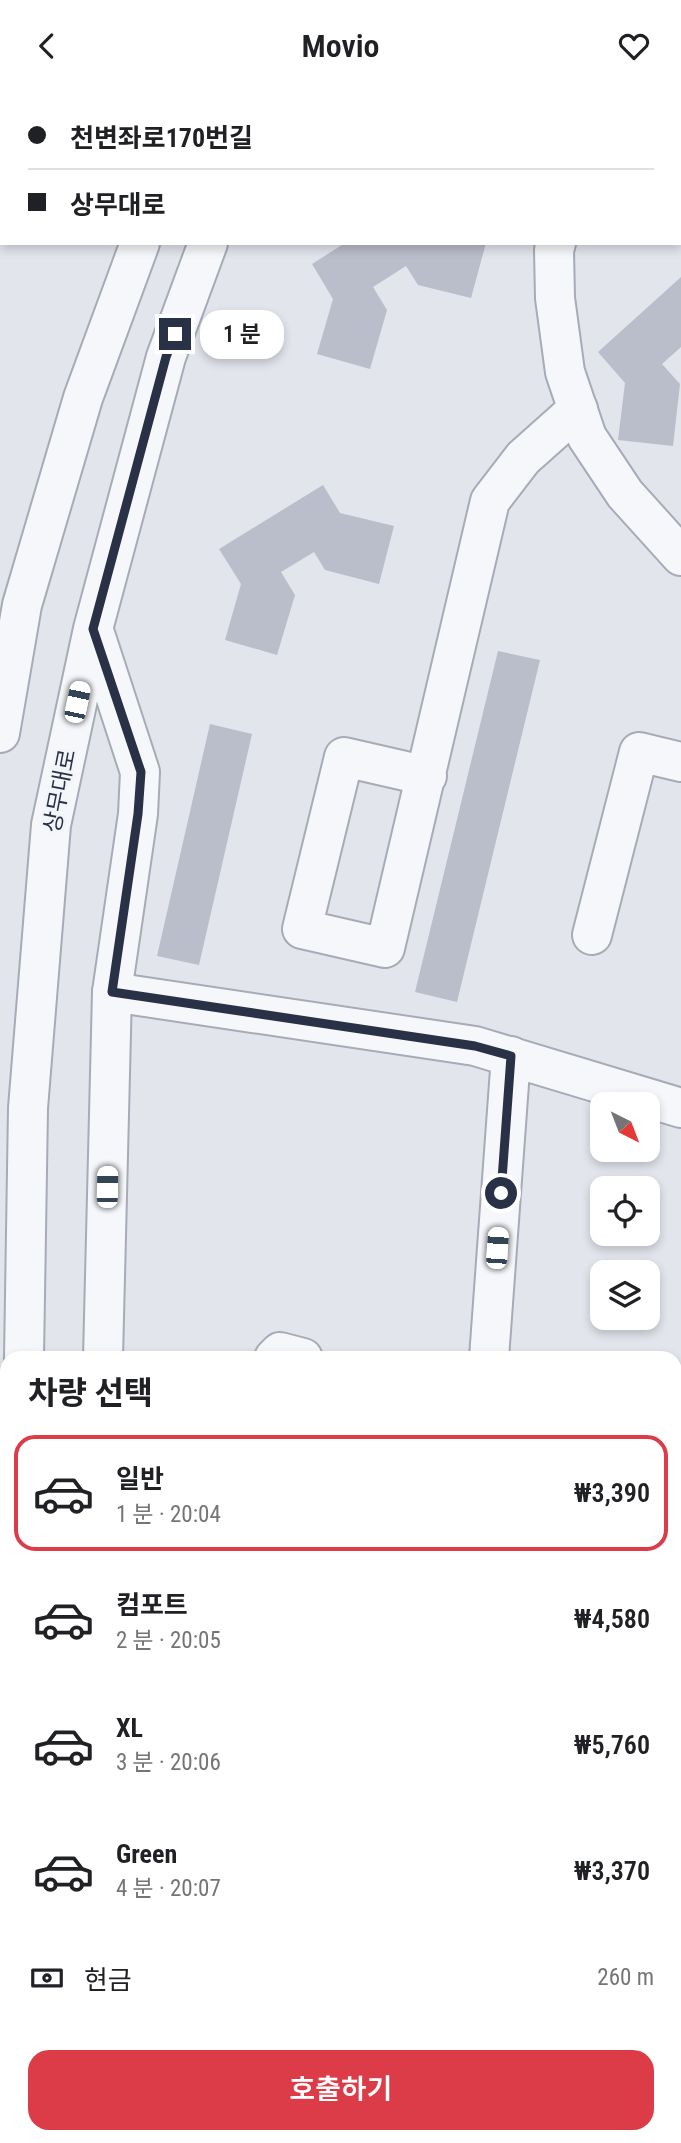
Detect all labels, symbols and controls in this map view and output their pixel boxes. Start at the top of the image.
icon: back [28,27,66,65]
text: Movio [302,27,380,65]
icon: heart [615,27,653,65]
text: 천변좌로170번길 [70,123,253,153]
text: 상무대로 [70,190,166,220]
callout: 1 분 [200,309,284,359]
route end [159,318,191,350]
text: 1 분 [223,321,261,348]
car [63,679,92,725]
street label: 상무대로 [39,747,81,835]
north arrow [590,1092,660,1162]
map controls [590,1092,660,1330]
car [97,1166,118,1208]
button: locate [590,1176,660,1246]
route start [485,1177,517,1209]
car [486,1226,509,1270]
button: layers [590,1260,660,1330]
text: 차량 선택 [28,1374,153,1412]
icon: car [32,1462,95,1525]
text: 일반 [116,1464,164,1494]
text: ₩3,390 [574,1478,650,1508]
text: 1 분 · 20:04 [116,1501,221,1528]
icon: car [32,1588,95,1651]
text: 컴포트 [116,1590,188,1620]
text: ₩4,580 [574,1604,650,1634]
text: 2 분 · 20:05 [116,1627,221,1654]
text: XL [116,1713,143,1743]
icon: car [32,1714,95,1777]
text: ₩5,760 [574,1730,650,1760]
text: 3 분 · 20:06 [116,1749,221,1776]
text: Green [116,1839,177,1869]
icon: car [32,1840,95,1903]
text: ₩3,370 [574,1856,650,1886]
text: 4 분 · 20:07 [116,1875,221,1902]
icon: cash [28,1959,66,1997]
text: 260 m [597,1964,654,1991]
text: 현금 [84,1965,132,1995]
button: 호출하기 [28,2050,654,2130]

